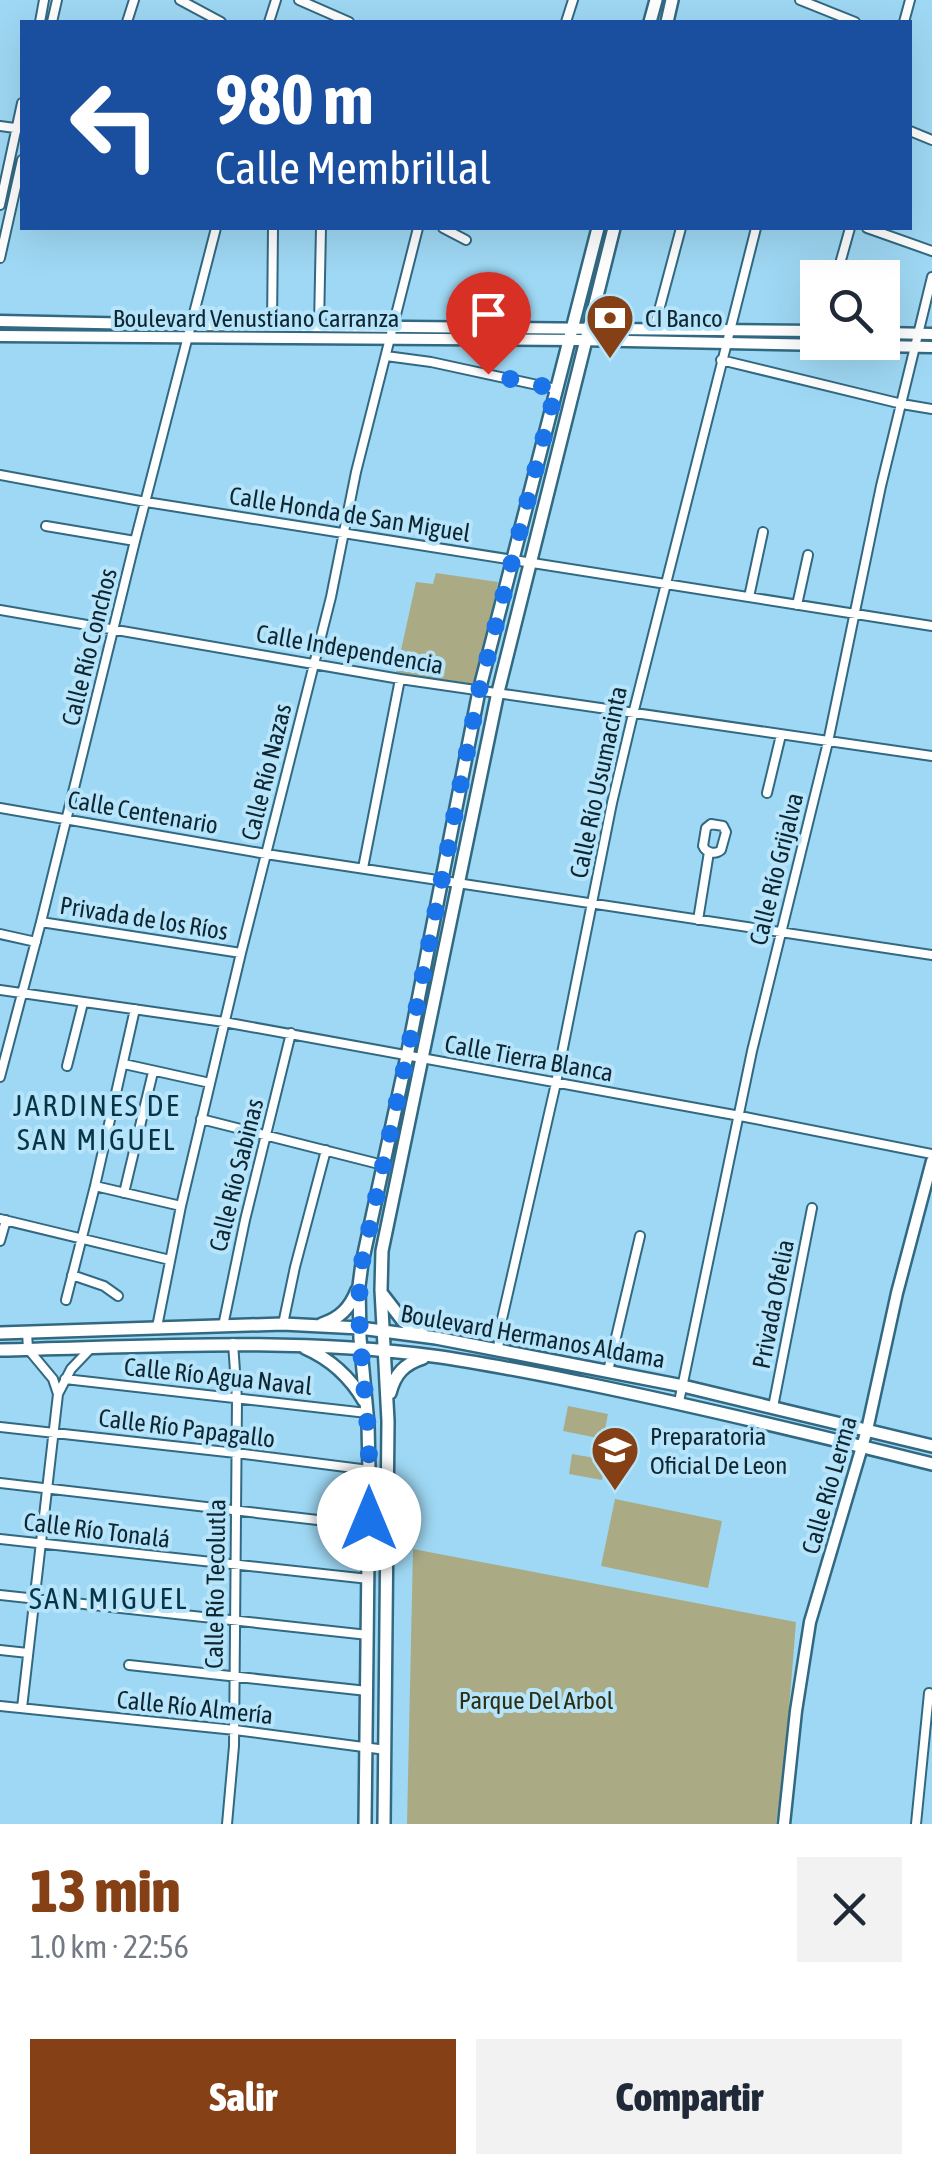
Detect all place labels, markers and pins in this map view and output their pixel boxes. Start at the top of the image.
pin [446,272,531,375]
bank icon: CI Banco [584,292,636,360]
place label: CI Banco [645,304,723,332]
place label: Preparatoria Oficial De Leon [650,1422,787,1479]
school or university icon: Preparatoria Oficial De Leon [589,1424,641,1492]

